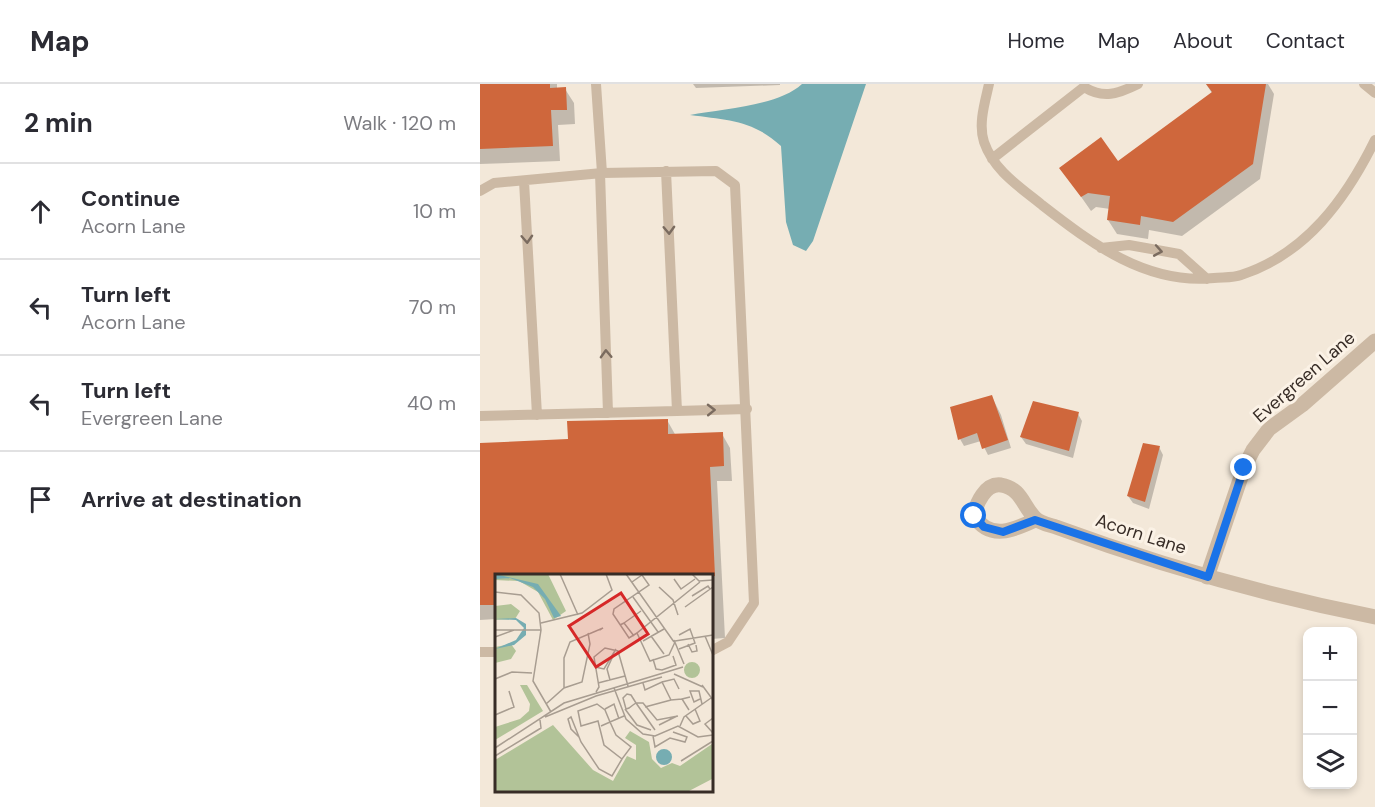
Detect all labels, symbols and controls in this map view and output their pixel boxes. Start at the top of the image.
text: Map [30,23,90,60]
text: Home [1007,27,1065,55]
text: Map [1098,27,1140,55]
text: About [1173,27,1233,55]
text: Contact [1266,27,1345,55]
text: 2 min [24,106,93,140]
text: Walk · 120 m [343,110,456,136]
text: Continue [81,184,180,213]
icon: ahead [24,195,57,228]
text: 10 m [413,198,456,224]
text: Acorn Lane [81,213,186,239]
one-way arrow [662,225,675,234]
one-way arrow [521,234,534,243]
one-way arrow [1153,244,1163,257]
text: Turn left [81,280,171,309]
icon: left [24,291,57,324]
text: 70 m [409,294,456,320]
text: Acorn Lane [81,309,186,335]
street label: Evergreen Lane [1248,326,1360,428]
one-way arrow [600,350,612,359]
text: Turn left [81,376,171,405]
icon: left [24,387,57,420]
text: 40 m [407,390,456,416]
one-way arrow [707,404,716,417]
text: Evergreen Lane [81,405,223,431]
route end [1230,454,1256,480]
icon: arrive [24,483,57,516]
text: Arrive at destination [81,485,302,514]
route start [960,502,986,528]
street label: Acorn Lane [1093,508,1189,560]
inset map [495,574,712,792]
map controls [1303,627,1357,789]
button: + [1303,627,1357,681]
button: − [1303,681,1357,735]
button: layers [1303,735,1357,789]

